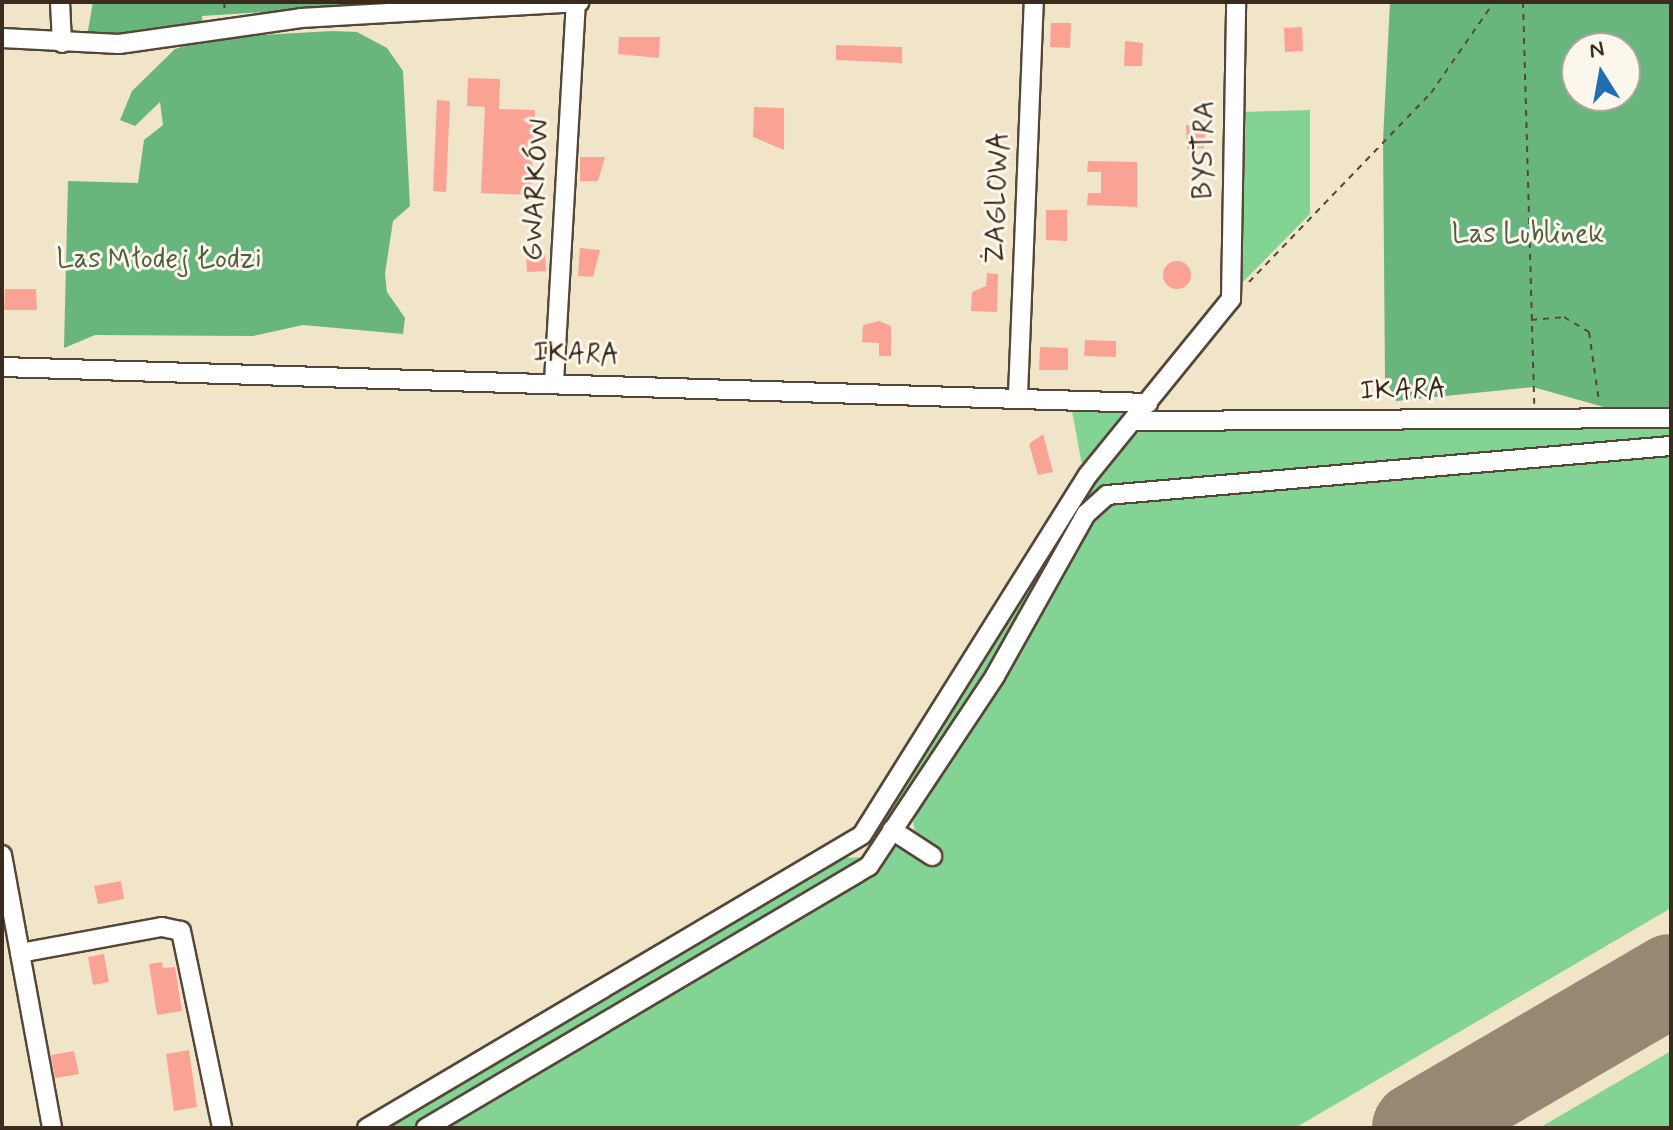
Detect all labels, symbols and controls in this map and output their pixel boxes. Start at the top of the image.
north arrow [1561,32,1641,112]
text: N [1587,35,1607,66]
street label: BYSTRA [1187,100,1223,200]
street label: GWARKÓW [517,118,557,262]
street label: ŻAGLOWA [979,131,1017,265]
park label: Las Lublinek [1449,218,1607,252]
park label: Las Młodej Łodzi [56,243,262,277]
street label: IKARA [532,337,620,373]
street label: IKARA [1360,373,1446,409]

